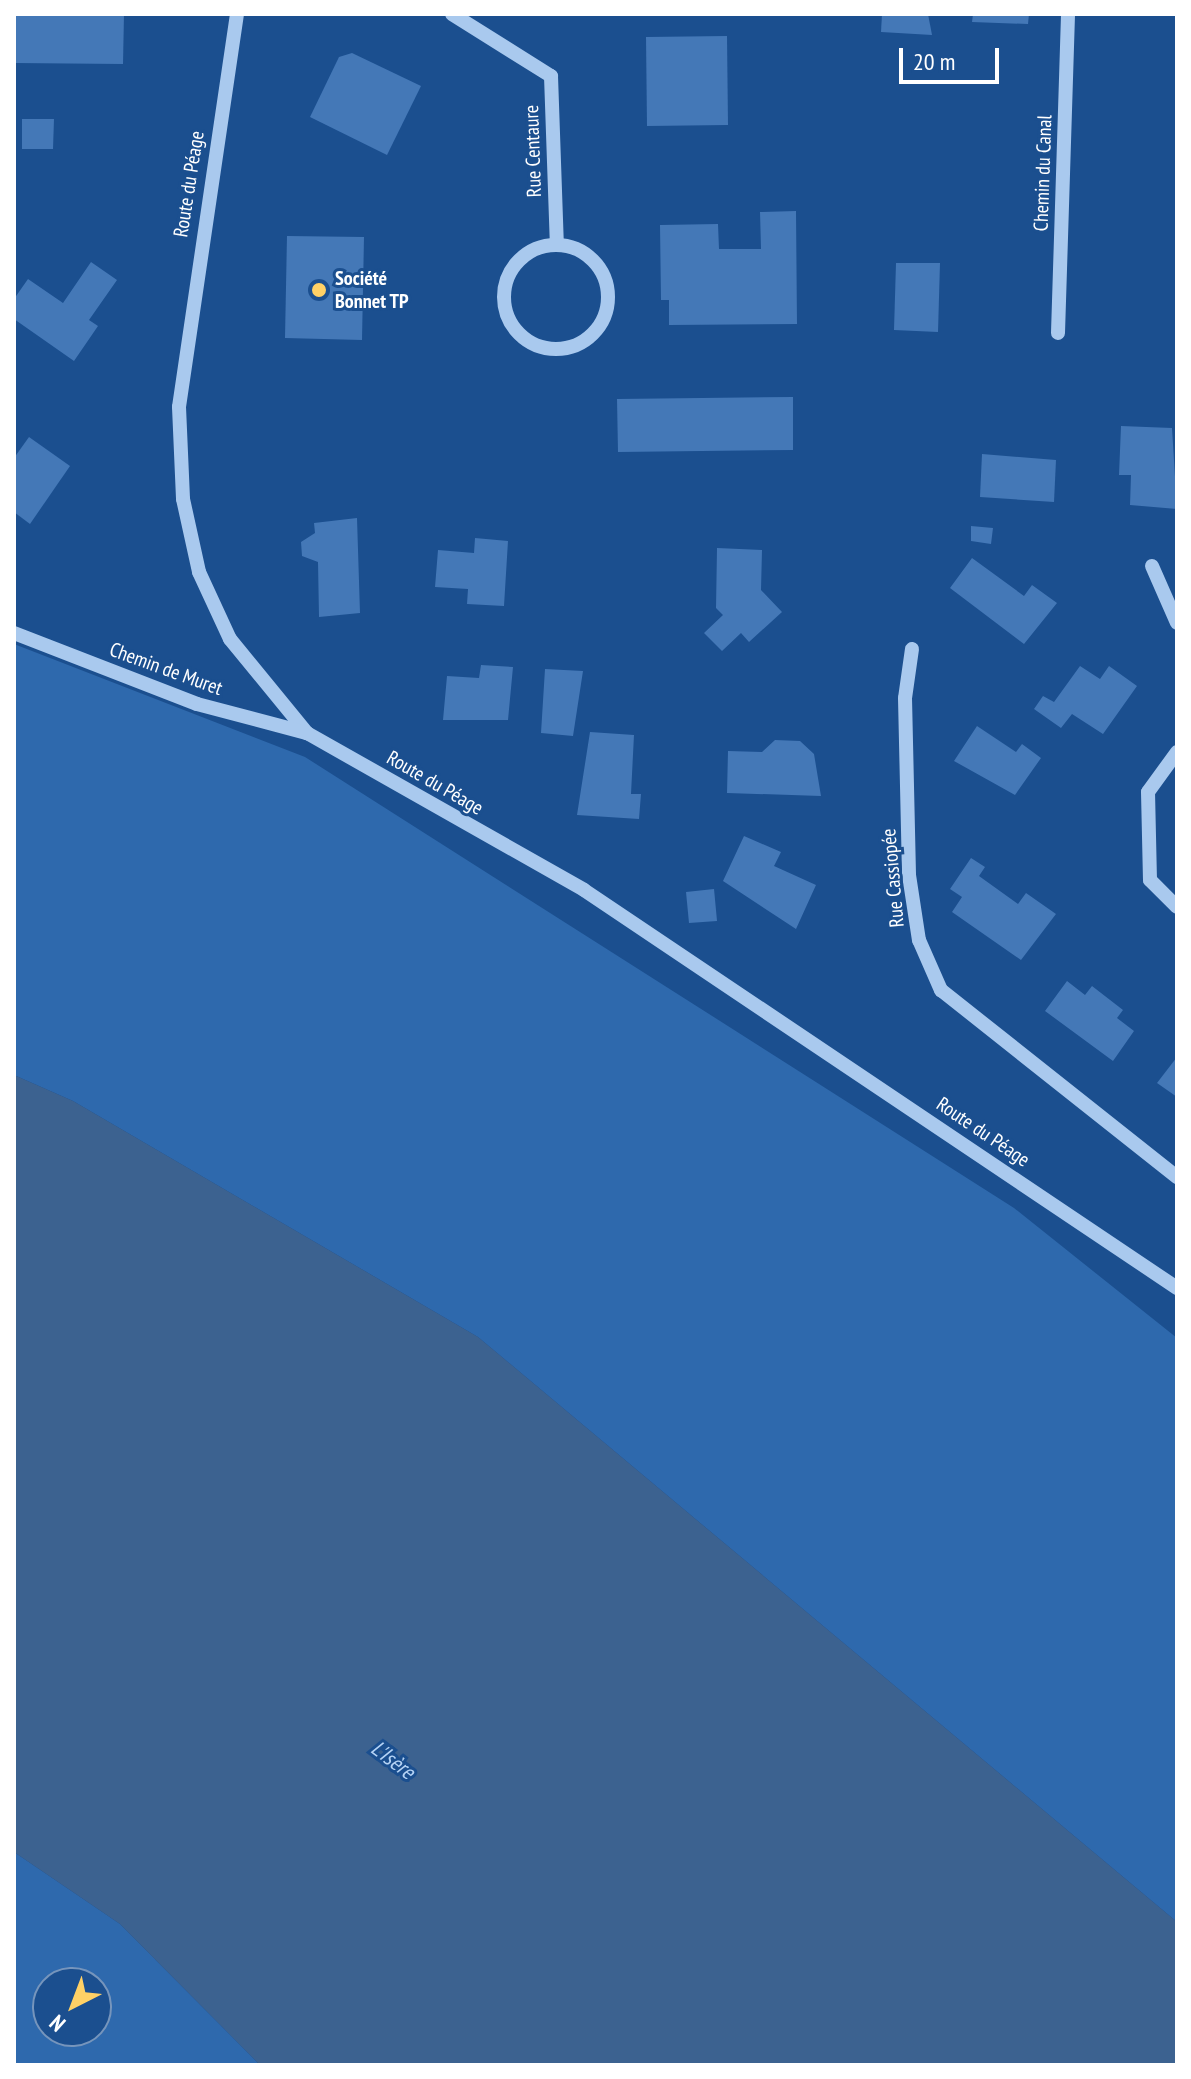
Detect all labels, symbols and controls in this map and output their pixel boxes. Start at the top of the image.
scale bar [903,32,1003,82]
text: 20 m [913,46,955,77]
street label: Rue Centaure [519,104,547,198]
street label: Chemin du Canal [1029,114,1057,232]
street label: Route du Péage [169,129,209,239]
place label: Société Bonnet TP [335,266,409,313]
marker: Société Bonnet TP [310,281,328,299]
street label: Chemin de Muret [106,637,226,701]
street label: Route du Péage [383,746,487,820]
street label: Rue Cassiopée [877,828,909,928]
street label: Route du Péage [932,1092,1034,1172]
water label: L'Isère [366,1735,420,1785]
north arrow [32,1967,112,2047]
text: N [43,2009,71,2038]

